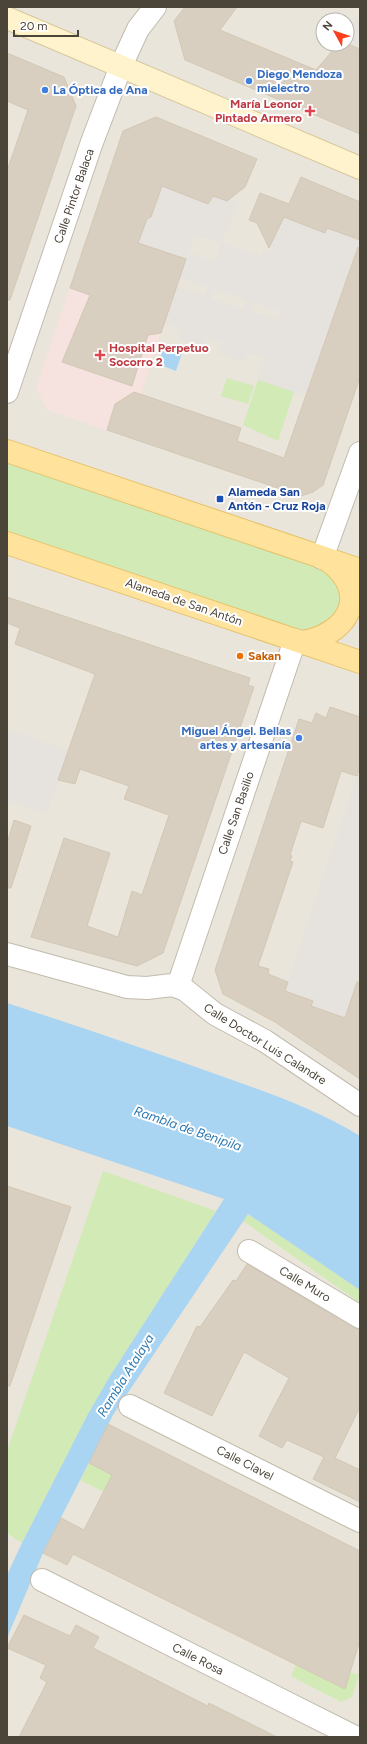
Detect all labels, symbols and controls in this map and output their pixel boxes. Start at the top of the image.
scale bar [14,12,78,38]
north arrow [315,12,355,52]
text: N [320,18,335,33]
text: 20 m [20,19,48,33]
place label: Diego Mendoza mielectro [257,67,342,95]
marker: Diego Mendoza mielectro [244,76,254,86]
place label: La Óptica de Ana [53,83,148,97]
marker: La Óptica de Ana [40,85,50,95]
place label: María Leonor Pintado Armero [215,97,302,125]
marker: María Leonor Pintado Armero [305,106,315,116]
street label: Calle Pintor Balaca [51,147,97,245]
place label: Hospital Perpetuo Socorro 2 [109,341,209,369]
marker: Hospital Perpetuo Socorro 2 [94,349,106,361]
place label: Alameda San Antón - Cruz Roja [228,485,326,513]
marker: Alameda San Antón - Cruz Roja [215,494,225,504]
street label: Alameda de San Antón [124,575,244,629]
place label: Sakan [248,649,281,663]
marker: Sakan [235,651,245,661]
place label: Miguel Ángel. Bellas artes y artesanía [181,724,291,752]
marker: Miguel Ángel. Bellas artes y artesanía [294,733,304,743]
street label: Calle San Basilio [215,770,257,856]
street label: Calle Doctor Luis Calandre [201,1000,329,1088]
water label: Rambla de Benipila [132,1103,244,1154]
street label: Calle Muro [277,1263,333,1305]
water label: Rambla Atalaya [94,1331,157,1419]
street label: Calle Clavel [214,1443,276,1483]
street label: Calle Rosa [170,1640,226,1678]

